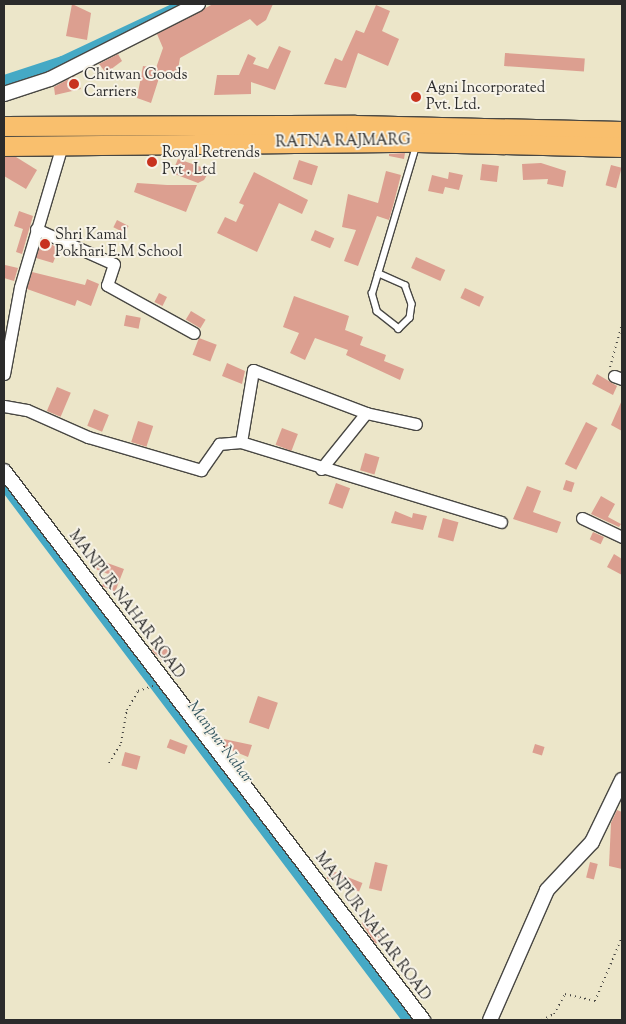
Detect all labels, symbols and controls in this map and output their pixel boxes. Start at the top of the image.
place label: Chitwan Goods Carriers [84,66,187,101]
marker: Chitwan Goods Carriers [68,78,80,90]
place label: Agni Incorporated Pvt. Ltd. [426,79,545,114]
marker: Agni Incorporated Pvt. Ltd. [410,91,422,103]
street label: RATNA RAJMARG [275,132,411,152]
place label: Royal Retrends Pvt . Ltd [162,144,260,179]
marker: Royal Retrends Pvt . Ltd [146,156,158,168]
place label: Shri Kamal Pokhari E.M School [55,226,182,261]
marker: Shri Kamal Pokhari E.M School [39,238,51,250]
street label: MANPUR NAHAR ROAD [64,527,188,683]
water label: Manpur Nahar [182,698,256,788]
street label: MANPUR NAHAR ROAD [310,849,434,1005]

